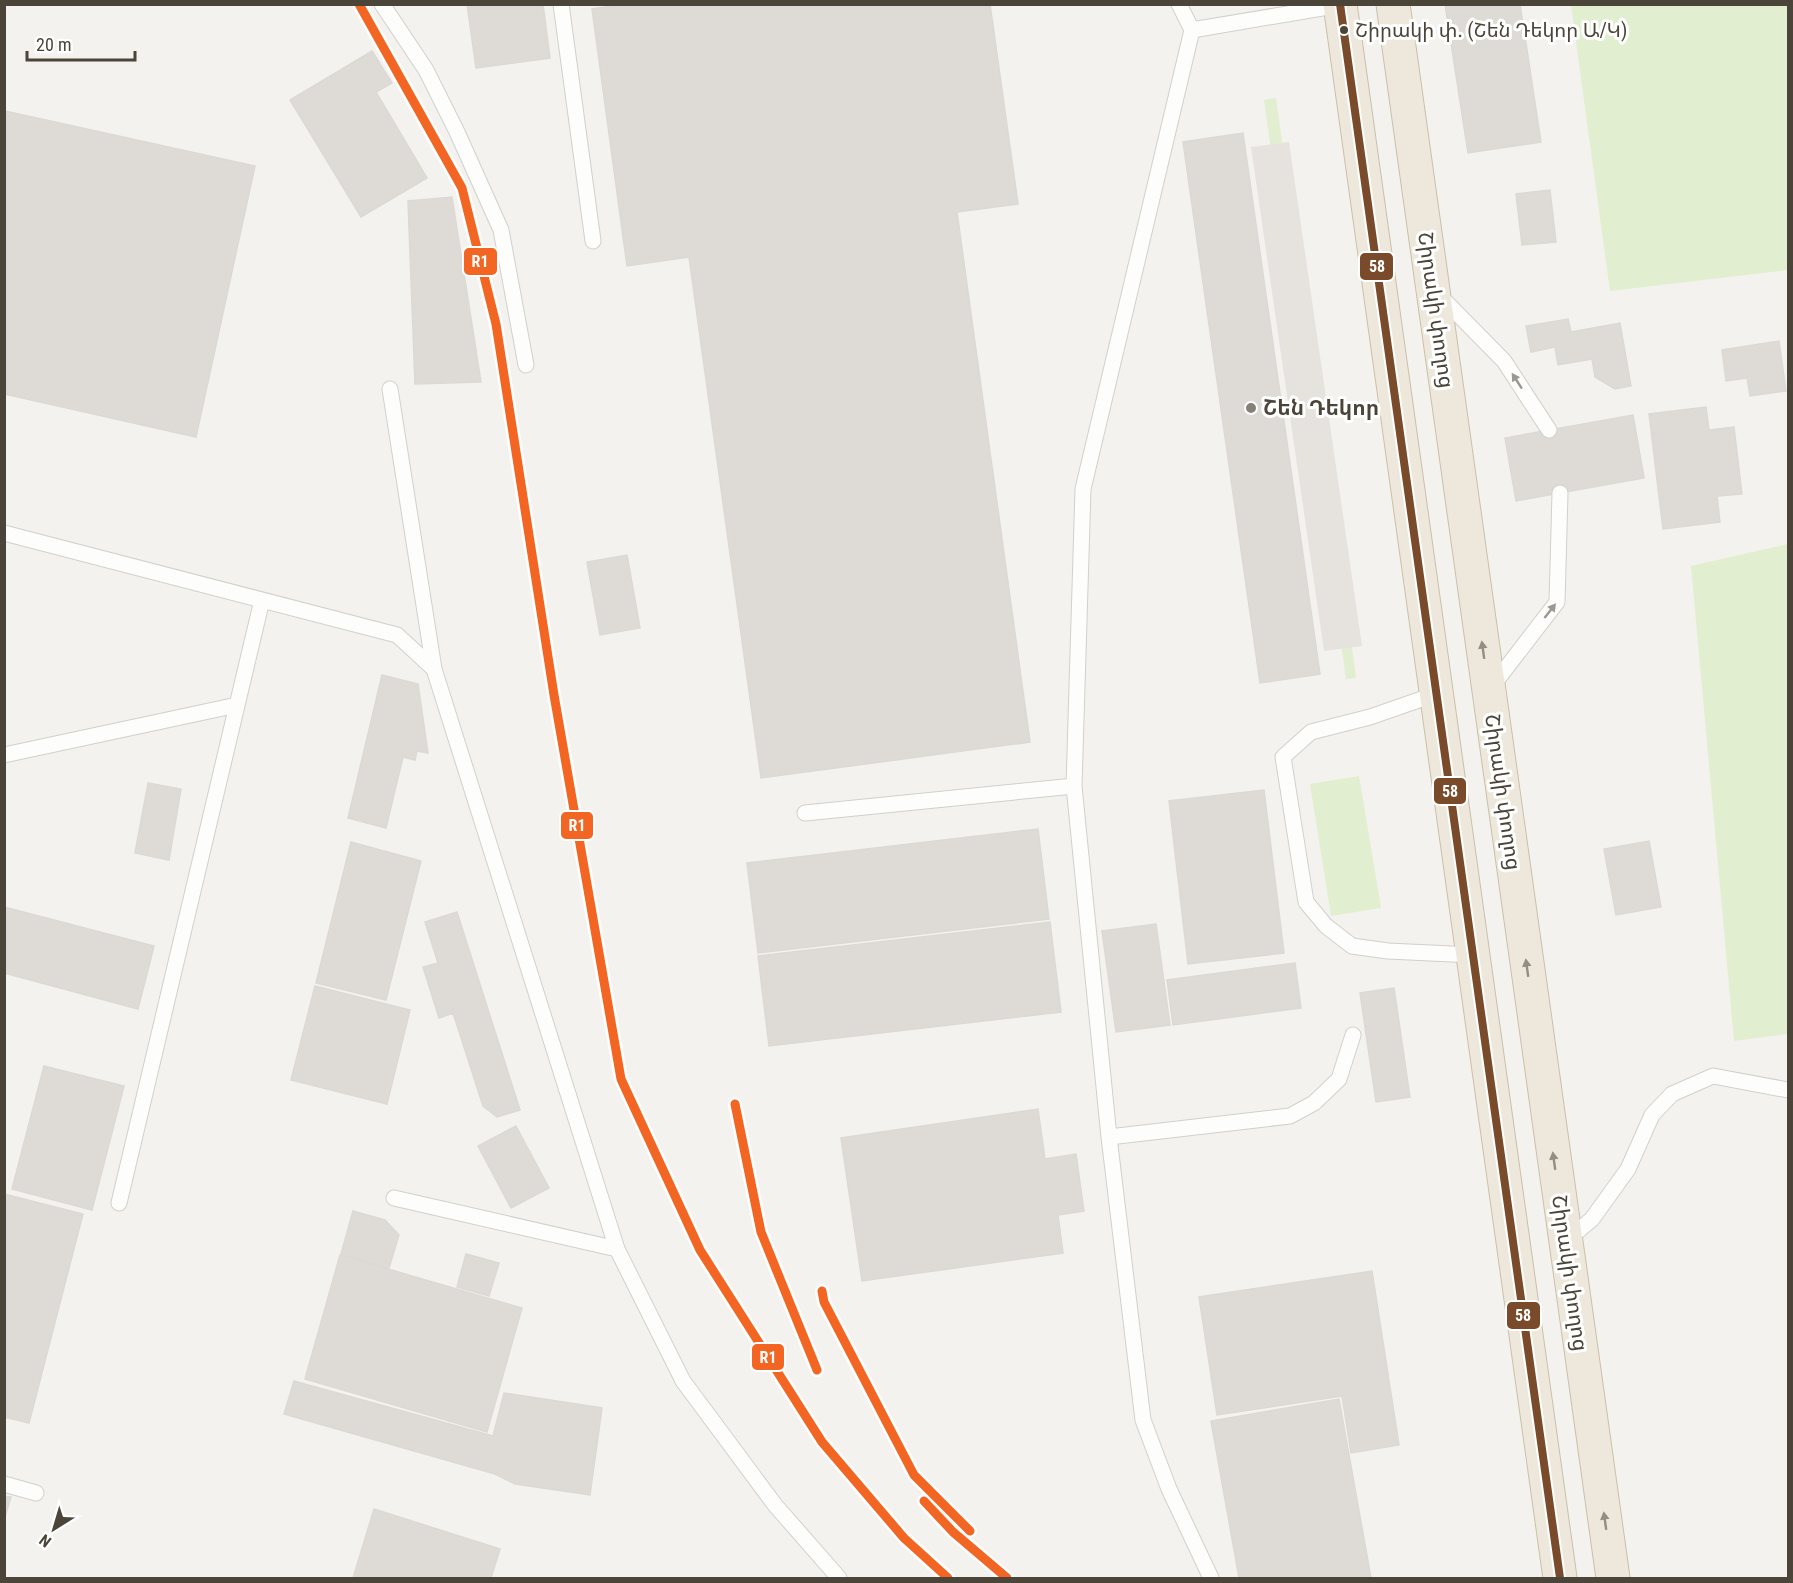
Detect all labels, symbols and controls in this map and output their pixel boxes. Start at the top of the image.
place label: Շիրակի փ. (Շեն Դեկոր Ա/Կ) [1355,18,1627,42]
scale bar [27,24,135,62]
marker: Շիրակի փ. (Շեն Դեկոր Ա/Կ) [1338,24,1350,36]
text: 20 m [36,34,71,55]
street label: Շիրակի փողոց [1413,230,1459,390]
line badge: R1 [463,247,498,276]
text: R1 [472,252,488,271]
line badge: 58 [1359,252,1394,281]
text: 58 [1369,257,1385,276]
one-way arrow [1512,373,1523,389]
place label: Շեն Դեկոր [1263,396,1379,420]
marker: Շեն Դեկոր [1244,401,1258,415]
one-way arrow [1544,604,1556,620]
one-way arrow [1478,640,1487,659]
street label: Շիրակի փողոց [1480,712,1526,872]
line badge: 58 [1433,777,1467,805]
text: 58 [1442,782,1458,801]
line badge: R1 [560,811,594,840]
text: R1 [569,816,585,835]
one-way arrow [1523,958,1532,977]
one-way arrow [1550,1151,1559,1170]
street label: Շիրակի փողոց [1547,1193,1593,1353]
line badge: 58 [1506,1301,1541,1330]
text: 58 [1515,1306,1531,1325]
line badge: R1 [751,1343,785,1371]
text: R1 [760,1348,776,1367]
north arrow [24,1499,84,1559]
one-way arrow [1600,1511,1609,1530]
text: N [36,1530,55,1551]

